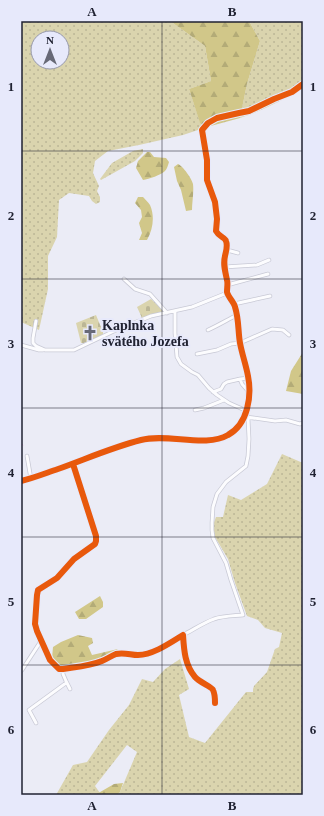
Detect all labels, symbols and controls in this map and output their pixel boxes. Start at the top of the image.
text: A [87,4,97,19]
text: B [228,4,237,19]
north arrow [30,30,70,70]
text: N [46,34,54,46]
text: 1 [8,79,14,94]
text: 1 [310,79,316,94]
text: 2 [8,208,14,223]
text: 2 [310,208,316,223]
place label: Kaplnka svätého Jozefa [102,318,189,349]
church icon: Kaplnka svätého Jozefa [81,324,99,342]
text: 3 [8,336,15,351]
text: 3 [310,336,317,351]
text: 4 [8,465,15,480]
text: 4 [310,465,317,480]
text: 5 [8,594,15,609]
text: 5 [310,594,317,609]
text: 6 [8,722,15,737]
text: 6 [310,722,317,737]
text: A [87,798,97,813]
text: B [228,798,237,813]

